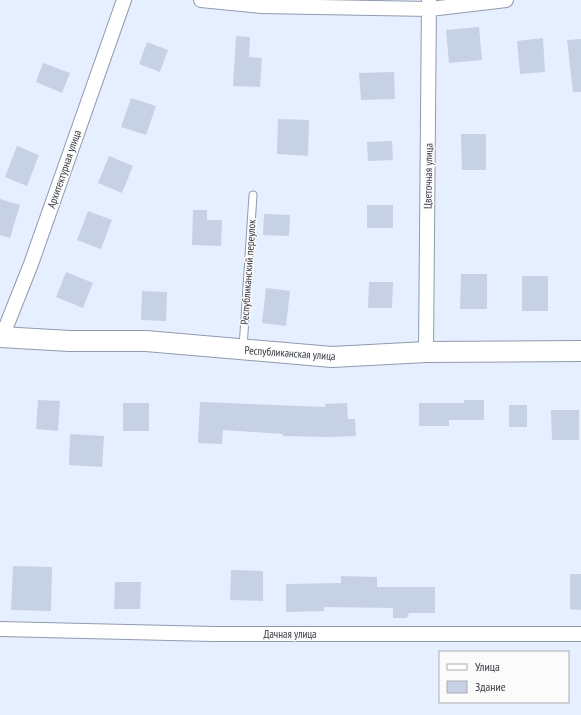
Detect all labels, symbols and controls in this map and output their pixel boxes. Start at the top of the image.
street label: Архитектурная улица [44,128,84,210]
street label: Цветочная улица [420,143,436,209]
street label: Республиканский переулок [237,218,259,325]
street label: Республиканская улица [244,343,336,363]
street label: Дачная улица [264,627,317,641]
legend [439,651,569,703]
text: Улица [475,659,500,674]
text: Здание [475,679,506,694]

